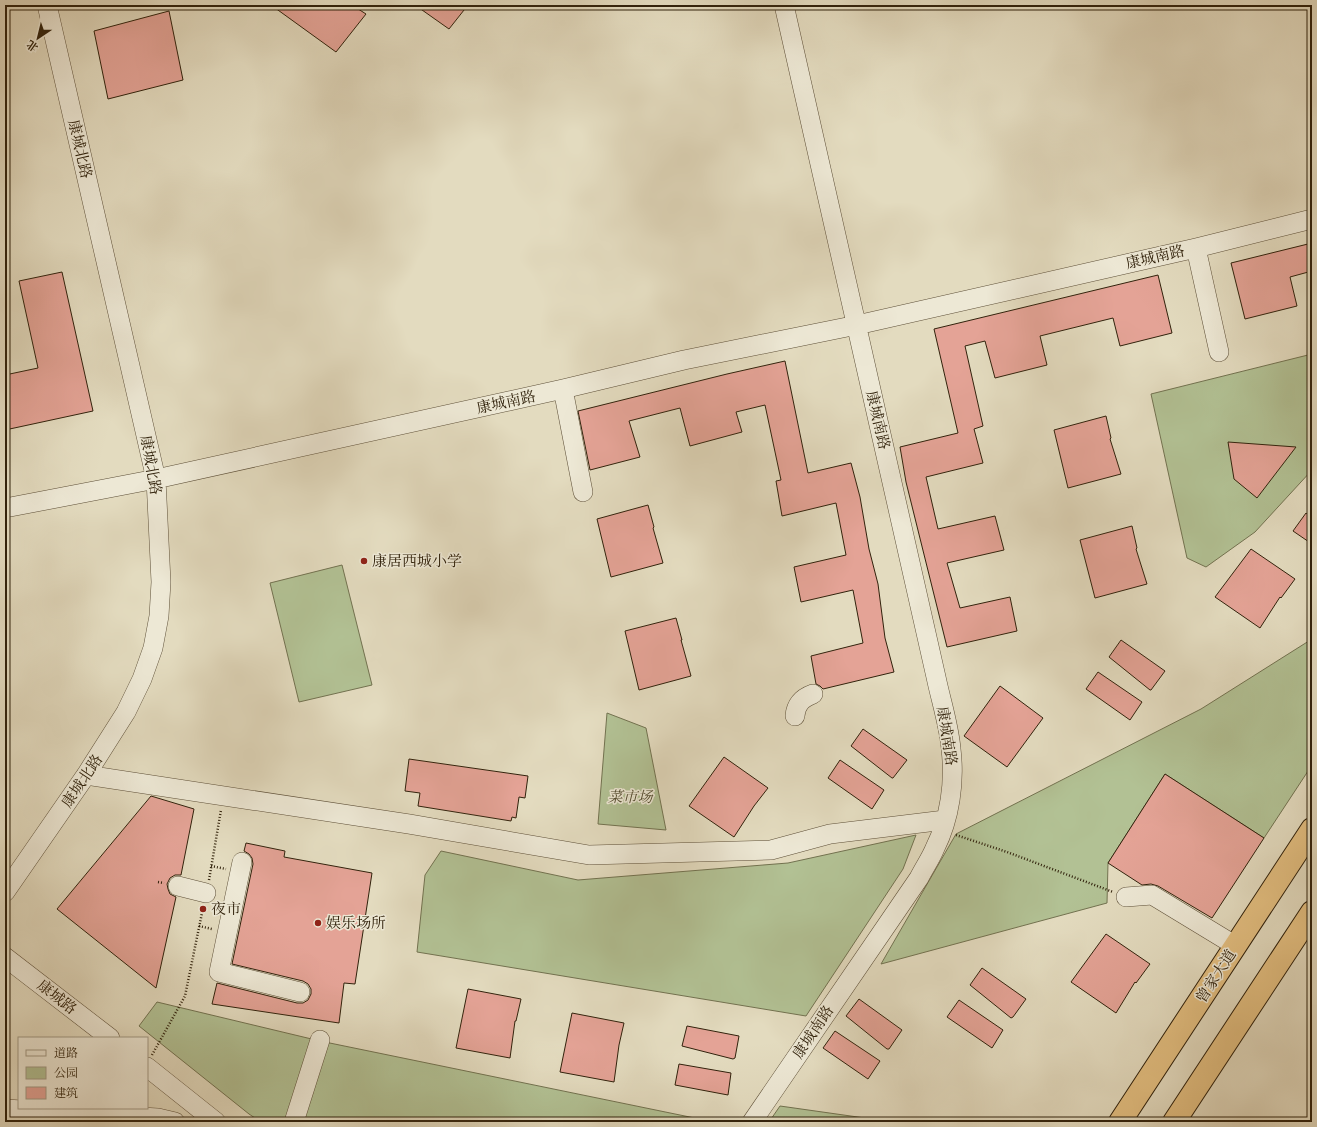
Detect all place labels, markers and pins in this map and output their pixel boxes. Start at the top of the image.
place label: 康居西城小学 [372,552,462,573]
marker: 康居西城小学 [359,556,369,566]
place label: 夜市 [211,900,241,921]
marker: 夜市 [198,904,208,914]
place label: 娱乐场所 [326,914,386,935]
marker: 娱乐场所 [313,918,323,928]

